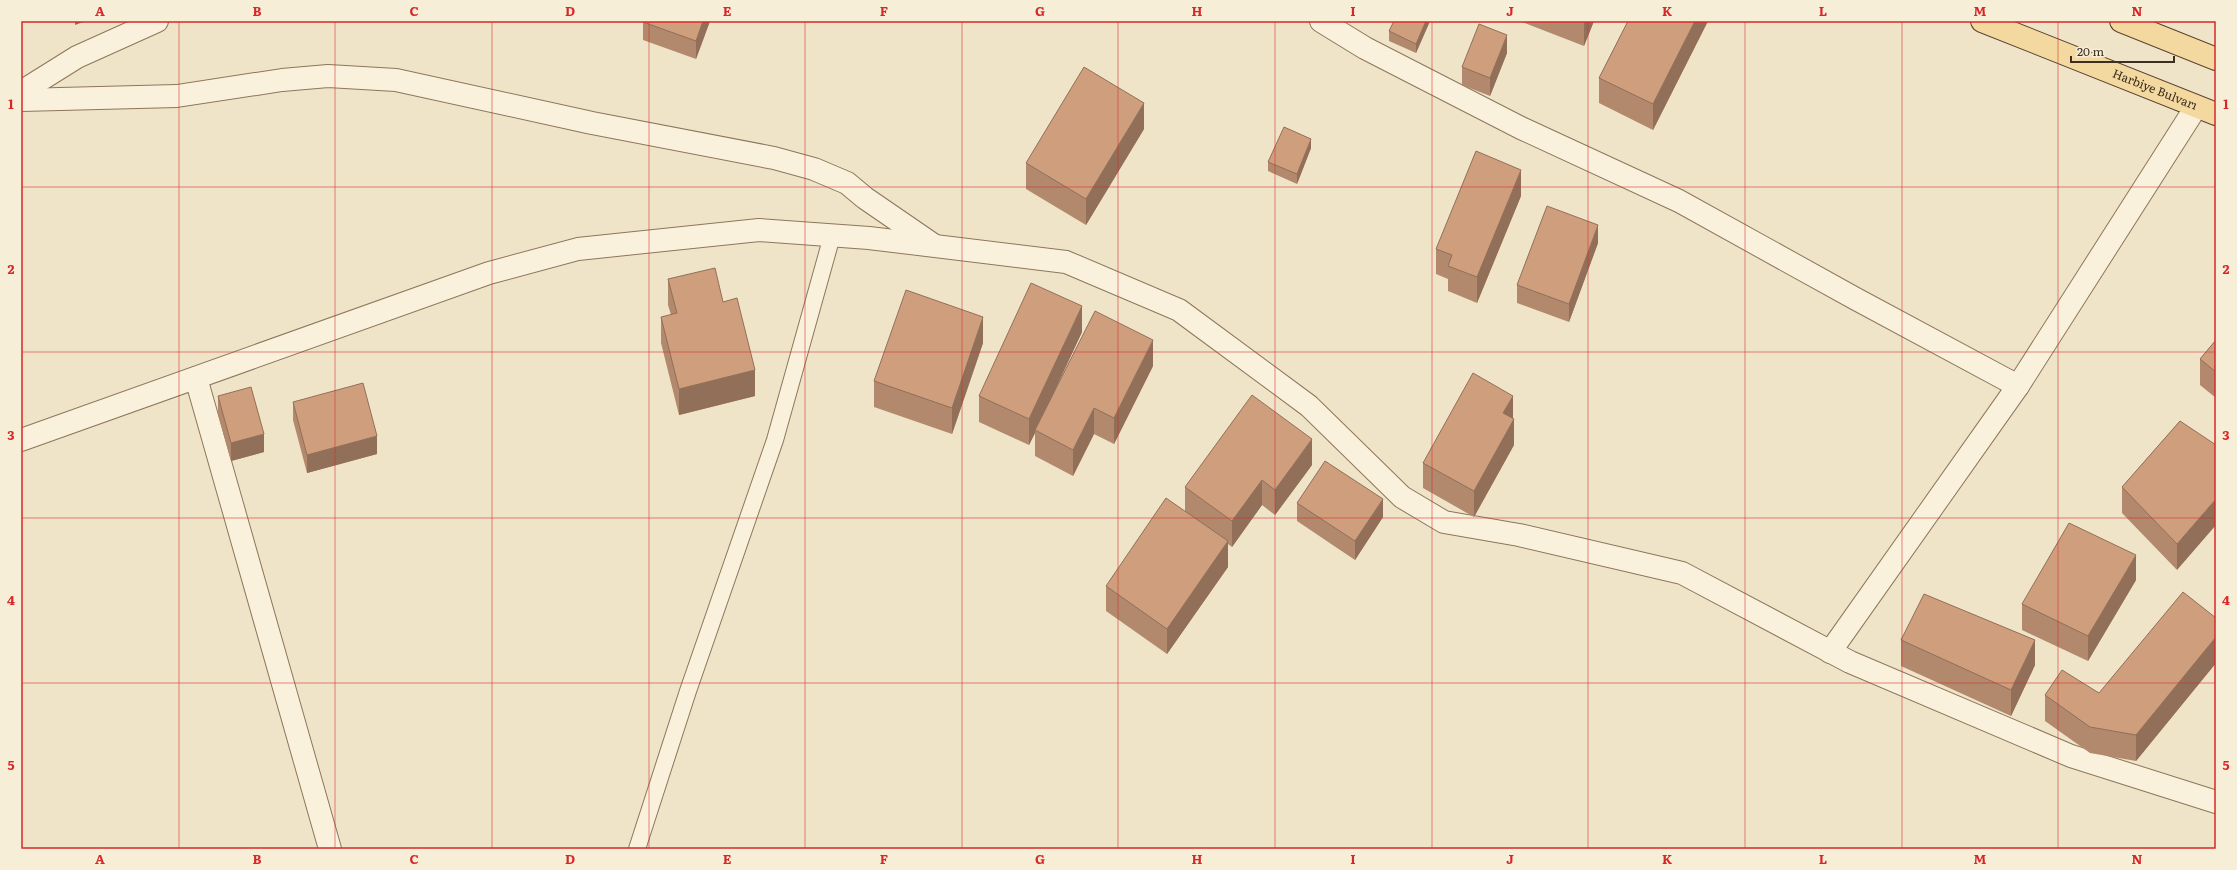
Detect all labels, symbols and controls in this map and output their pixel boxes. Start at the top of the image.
text: A [95,1,105,20]
text: B [253,1,262,20]
text: C [409,1,419,20]
text: D [565,1,575,20]
text: E [723,1,732,20]
text: F [880,1,888,20]
text: G [1035,1,1045,20]
text: H [1192,1,1203,20]
text: I [1350,1,1356,20]
text: J [1506,1,1514,20]
text: K [1662,1,1673,20]
text: L [1819,1,1827,20]
text: M [1974,1,1987,20]
text: N [2132,1,2143,20]
scale bar [2071,38,2174,64]
text: 20 m [2077,42,2104,60]
street label: Harbiye Bulvarı [2110,64,2200,114]
text: 1 [8,94,14,113]
text: 1 [2223,94,2229,113]
text: 2 [8,259,15,278]
text: 2 [2223,259,2230,278]
text: 3 [7,425,15,444]
text: 3 [2222,425,2230,444]
text: 4 [7,590,15,609]
text: 4 [2222,590,2230,609]
text: 5 [7,755,15,774]
text: 5 [2222,755,2230,774]
text: A [95,849,105,868]
text: B [253,849,262,868]
text: C [409,849,419,868]
text: D [565,849,575,868]
text: E [723,849,732,868]
text: F [880,849,888,868]
text: G [1035,849,1045,868]
text: H [1192,849,1203,868]
text: I [1350,849,1356,868]
text: J [1506,849,1514,868]
text: K [1662,849,1673,868]
text: L [1819,849,1827,868]
text: M [1974,849,1987,868]
text: N [2132,849,2143,868]

